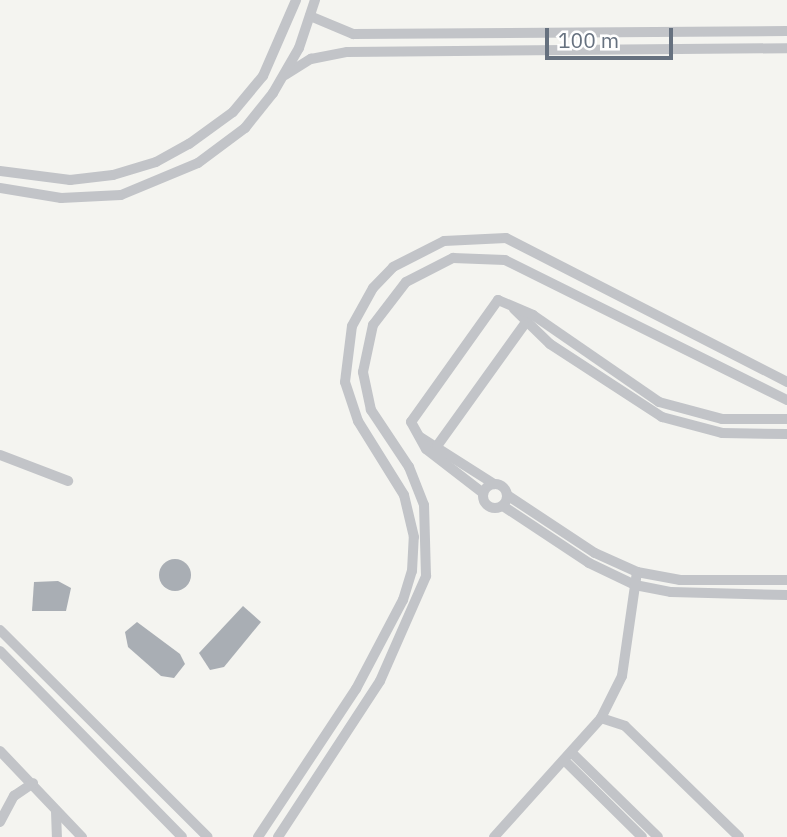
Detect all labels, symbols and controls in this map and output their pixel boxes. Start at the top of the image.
scale bar [549,14,677,58]
text: 100 m [558,26,619,54]

